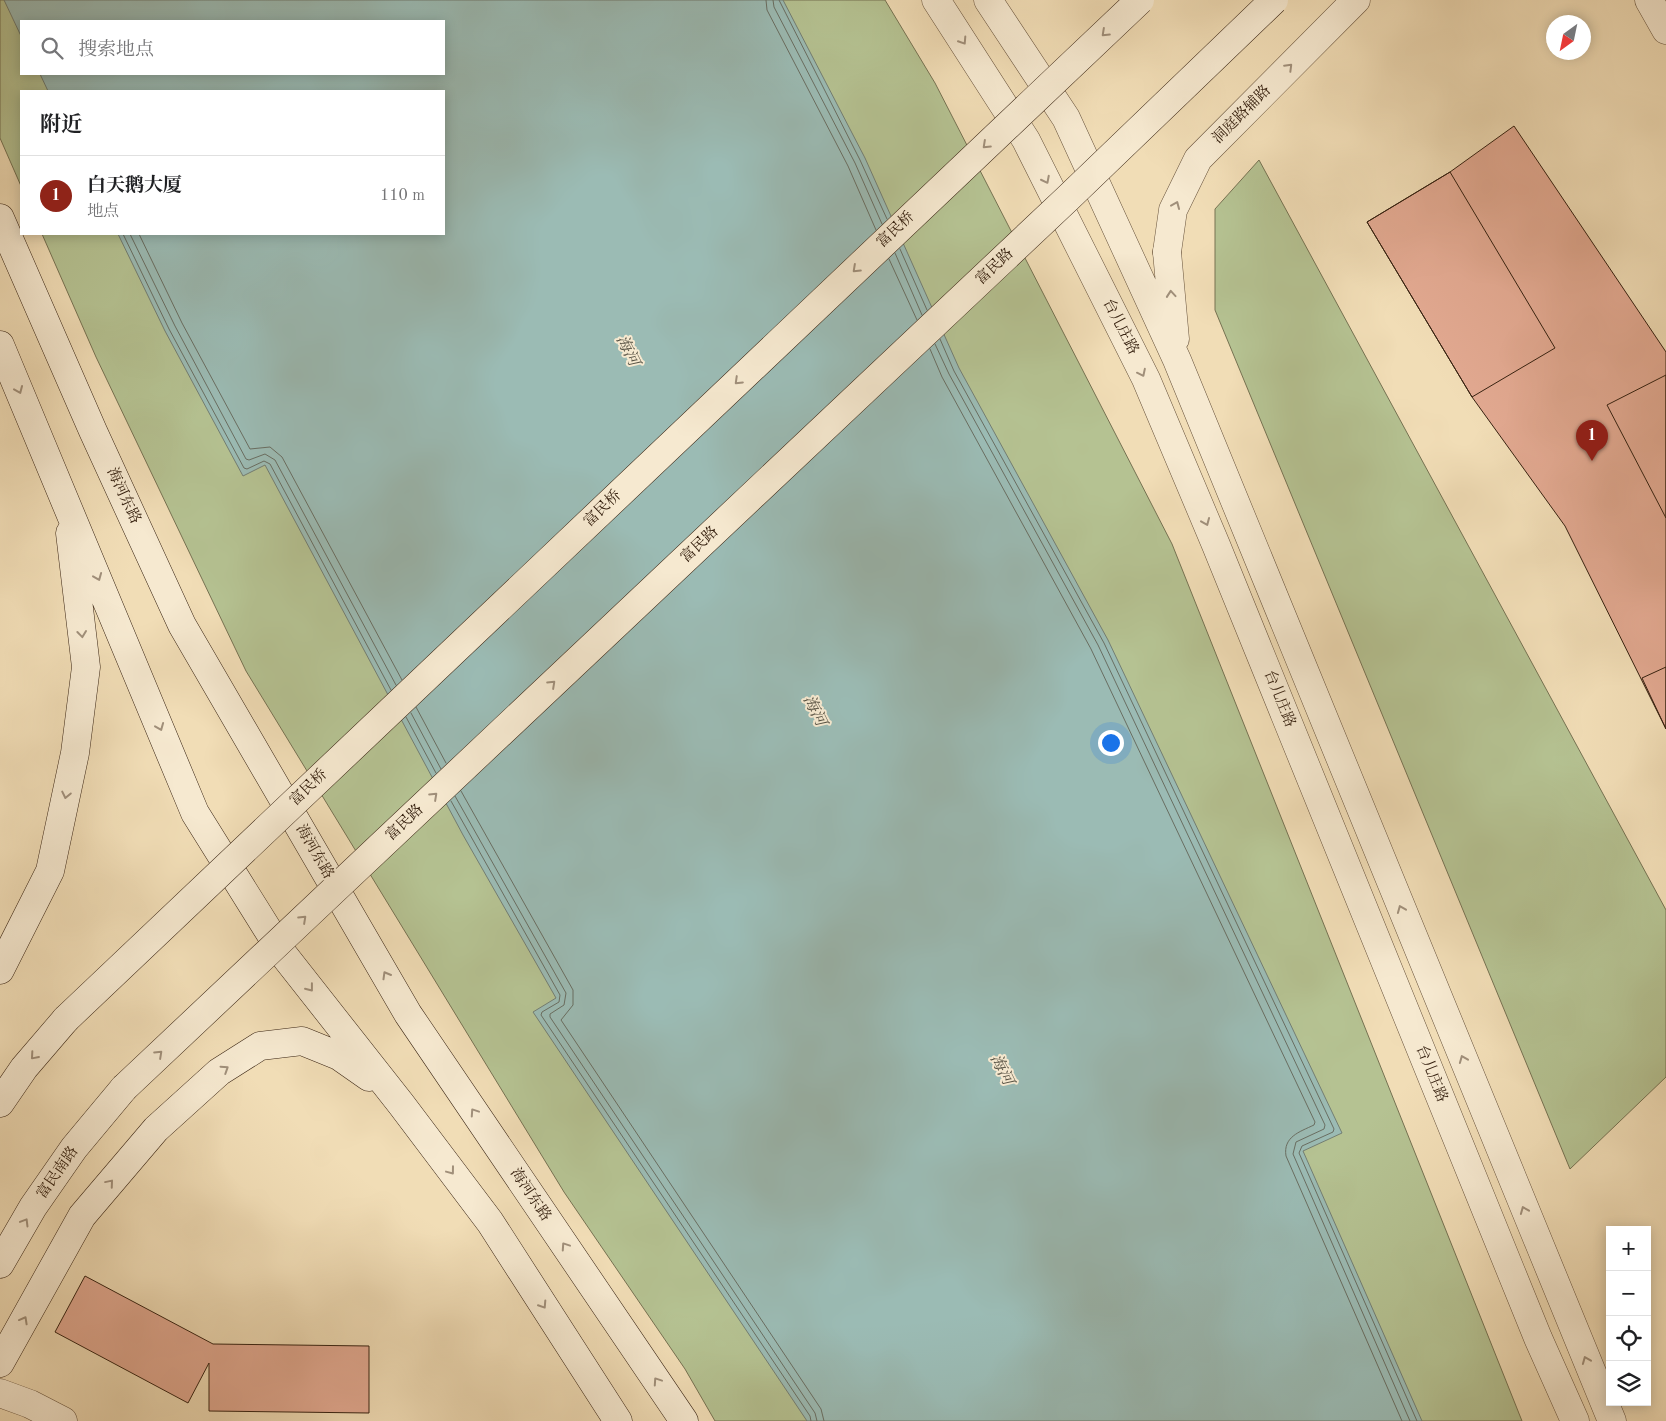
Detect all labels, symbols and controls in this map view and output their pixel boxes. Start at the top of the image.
north arrow [1546,15,1591,60]
search box [20,20,445,75]
one-way arrow [1101,27,1110,36]
icon: search [38,34,66,62]
one-way arrow [956,36,966,45]
text: 搜索地点 [78,41,154,60]
one-way arrow [1284,64,1293,73]
street label: 洞庭路辅路 [1209,82,1274,147]
text: 附近 [40,115,82,136]
one-way arrow [983,139,992,148]
one-way arrow [1040,175,1050,184]
text: 白天鹅大厦 [87,177,182,196]
text: 1 [51,188,61,204]
text: 110 m [380,188,425,204]
one-way arrow [1170,201,1181,210]
text: 地点 [87,204,119,220]
street label: 富民桥 [873,208,918,251]
street label: 富民路 [972,245,1017,288]
one-way arrow [852,263,861,272]
one-way arrow [1166,290,1177,298]
street label: 台儿庄路 [1100,296,1142,357]
water label: 海河 [613,332,645,372]
one-way arrow [1136,367,1146,376]
one-way arrow [734,375,743,384]
one-way arrow [13,385,24,394]
pin: 1 [1576,420,1608,461]
street label: 海河东路 [104,465,144,526]
street label: 富民桥 [580,487,624,530]
one-way arrow [1200,517,1211,526]
street label: 富民路 [677,523,722,566]
one-way arrow [92,572,102,580]
one-way arrow [77,630,87,639]
street label: 台儿庄路 [1261,668,1299,730]
one-way arrow [547,681,556,690]
water label: 海河 [800,692,832,732]
one-way arrow [154,722,164,731]
your location [1098,730,1124,756]
street label: 富民桥 [286,766,330,809]
one-way arrow [61,790,72,799]
one-way arrow [428,793,437,802]
street label: 富民路 [382,801,427,844]
street label: 海河东路 [293,821,337,882]
one-way arrow [1397,905,1407,914]
one-way arrow [297,916,306,925]
one-way arrow [382,972,392,981]
one-way arrow [304,982,312,991]
street label: 台儿庄路 [1413,1043,1451,1105]
one-way arrow [31,1050,40,1059]
one-way arrow [154,1051,163,1060]
water label: 海河 [987,1051,1019,1091]
one-way arrow [1458,1055,1469,1064]
one-way arrow [220,1065,229,1075]
one-way arrow [471,1108,480,1117]
street label: 富民南路 [33,1143,81,1202]
one-way arrow [445,1165,454,1175]
street label: 海河东路 [507,1165,555,1224]
one-way arrow [104,1180,113,1189]
one-way arrow [1520,1206,1531,1215]
one-way arrow [18,1218,28,1227]
map controls [1606,1226,1651,1406]
button: + [1606,1226,1651,1271]
one-way arrow [562,1242,572,1251]
button: − [1606,1271,1651,1316]
one-way arrow [537,1299,546,1308]
one-way arrow [18,1316,28,1325]
button: locate [1606,1316,1651,1361]
one-way arrow [1582,1356,1592,1365]
button: layers [1606,1361,1651,1406]
one-way arrow [654,1377,663,1386]

